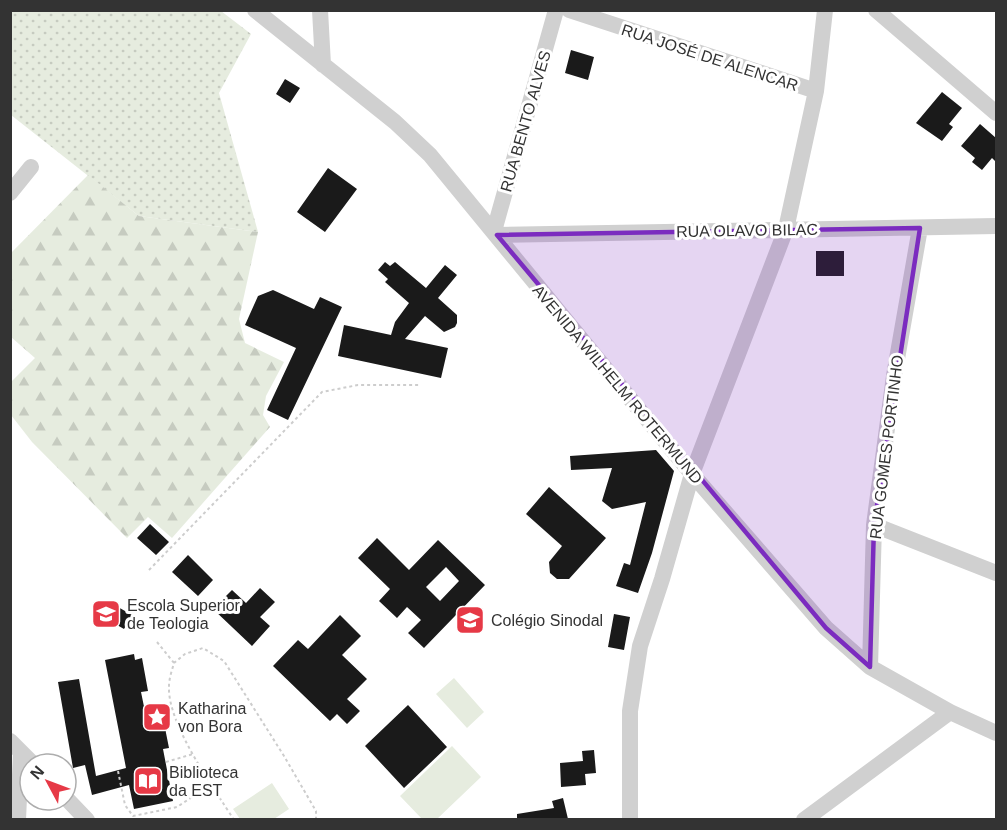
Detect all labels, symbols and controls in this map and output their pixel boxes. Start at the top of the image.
street label: RUA JOSÉ DE ALENCAR [619,20,801,94]
street label: RUA BENTO ALVES [497,49,554,194]
street label: RUA OLAVO BILAC [676,221,818,240]
street label: AVENIDA WILHELM ROTERMUND [529,282,706,487]
street label: RUA GOMES PORTINHO [867,354,906,540]
place label: Escola Superior de Teologia [127,597,241,632]
school or university icon: Escola Superior de Teologia [90,598,122,630]
school or university icon: Colégio Sinodal [454,604,486,636]
place label: Colégio Sinodal [491,612,603,629]
place label: Katharina von Bora [178,700,247,735]
place icon: Katharina von Bora [141,701,173,733]
north arrow [18,752,78,812]
text: N [27,763,47,782]
place label: Biblioteca da EST [169,764,238,799]
library icon: Biblioteca da EST [132,765,164,797]

